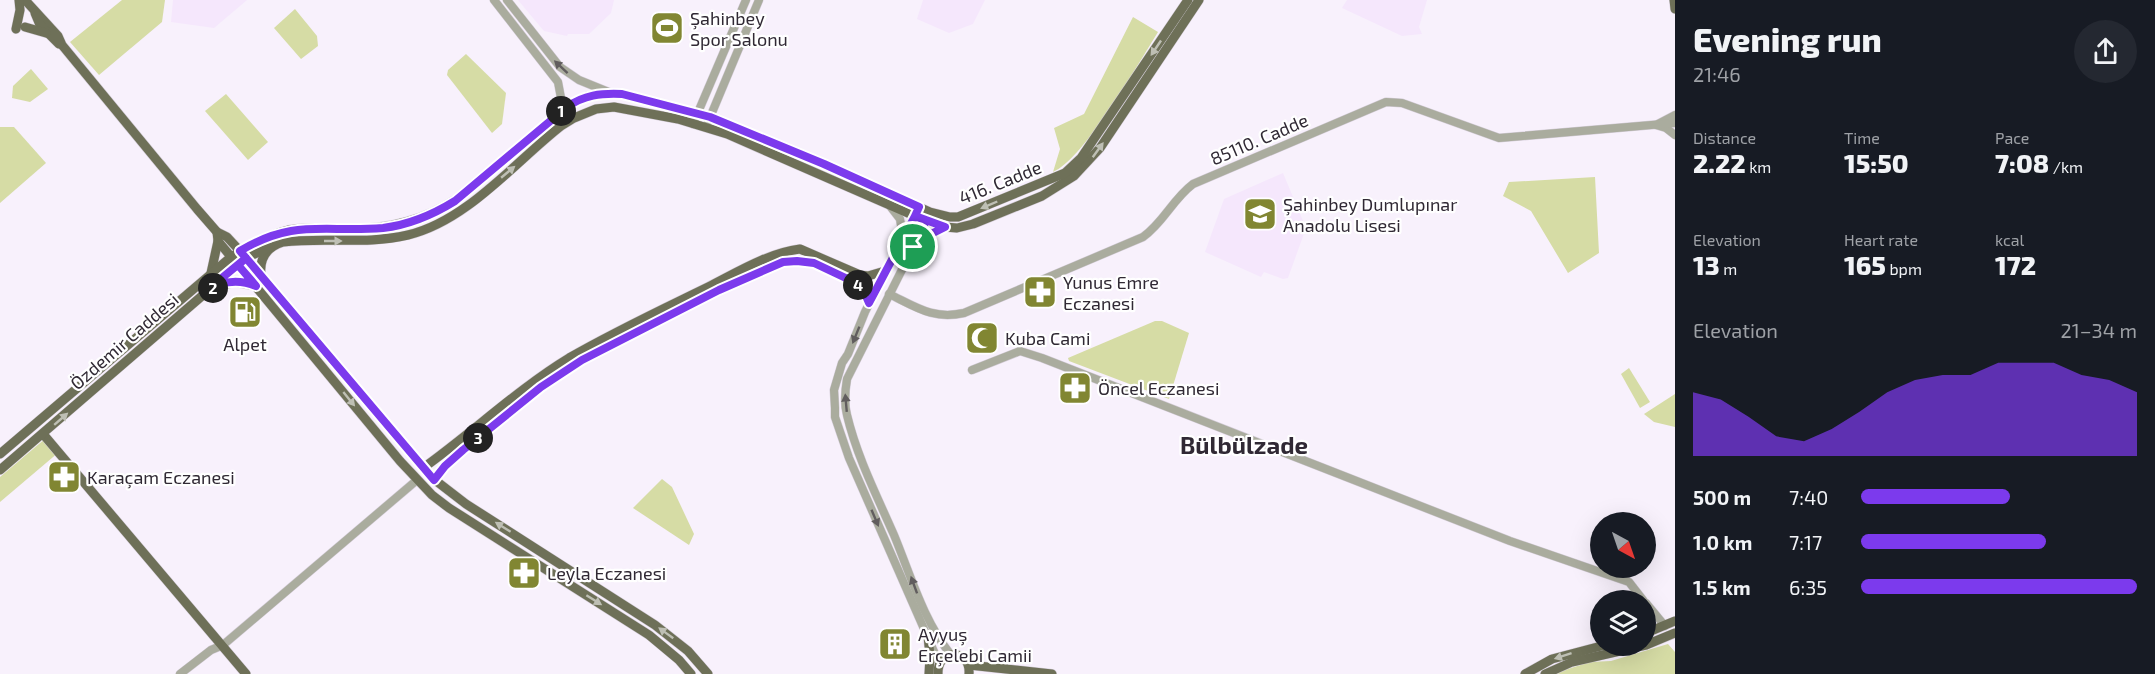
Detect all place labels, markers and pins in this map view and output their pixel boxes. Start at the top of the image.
place label: Şahinbey Spor Salonu [690,7,788,50]
sports icon: Şahinbey Spor Salonu [649,10,685,46]
pin: 1 [546,96,576,126]
place label: Şahinbey Dumlupınar Anadolu Lisesi [1283,193,1457,236]
school or university icon: Şahinbey Dumlupınar Anadolu Lisesi [1242,196,1278,232]
pin [887,221,938,272]
pin: 4 [843,270,873,300]
place label: Yunus Emre Eczanesi [1063,271,1159,314]
pin: 2 [198,273,228,303]
pharmacy icon: Yunus Emre Eczanesi [1022,274,1058,310]
fuel station icon: Alpet [227,294,263,330]
mosque icon: Kuba Cami [964,320,1000,356]
place label: Kuba Cami [1005,327,1090,349]
place label: Alpet [223,333,267,355]
pharmacy icon: Öncel Eczanesi [1057,370,1093,406]
place label: Öncel Eczanesi [1098,377,1219,399]
pin: 3 [463,423,493,453]
pharmacy icon: Karaçam Eczanesi [46,459,82,495]
place label: Karaçam Eczanesi [87,466,235,489]
pharmacy icon: Leyla Eczanesi [506,555,542,591]
place label: Leyla Eczanesi [547,562,666,584]
place label: Ayyuş Erçelebi Camii [918,623,1032,667]
building icon: Ayyuş Erçelebi Camii [877,626,913,662]

